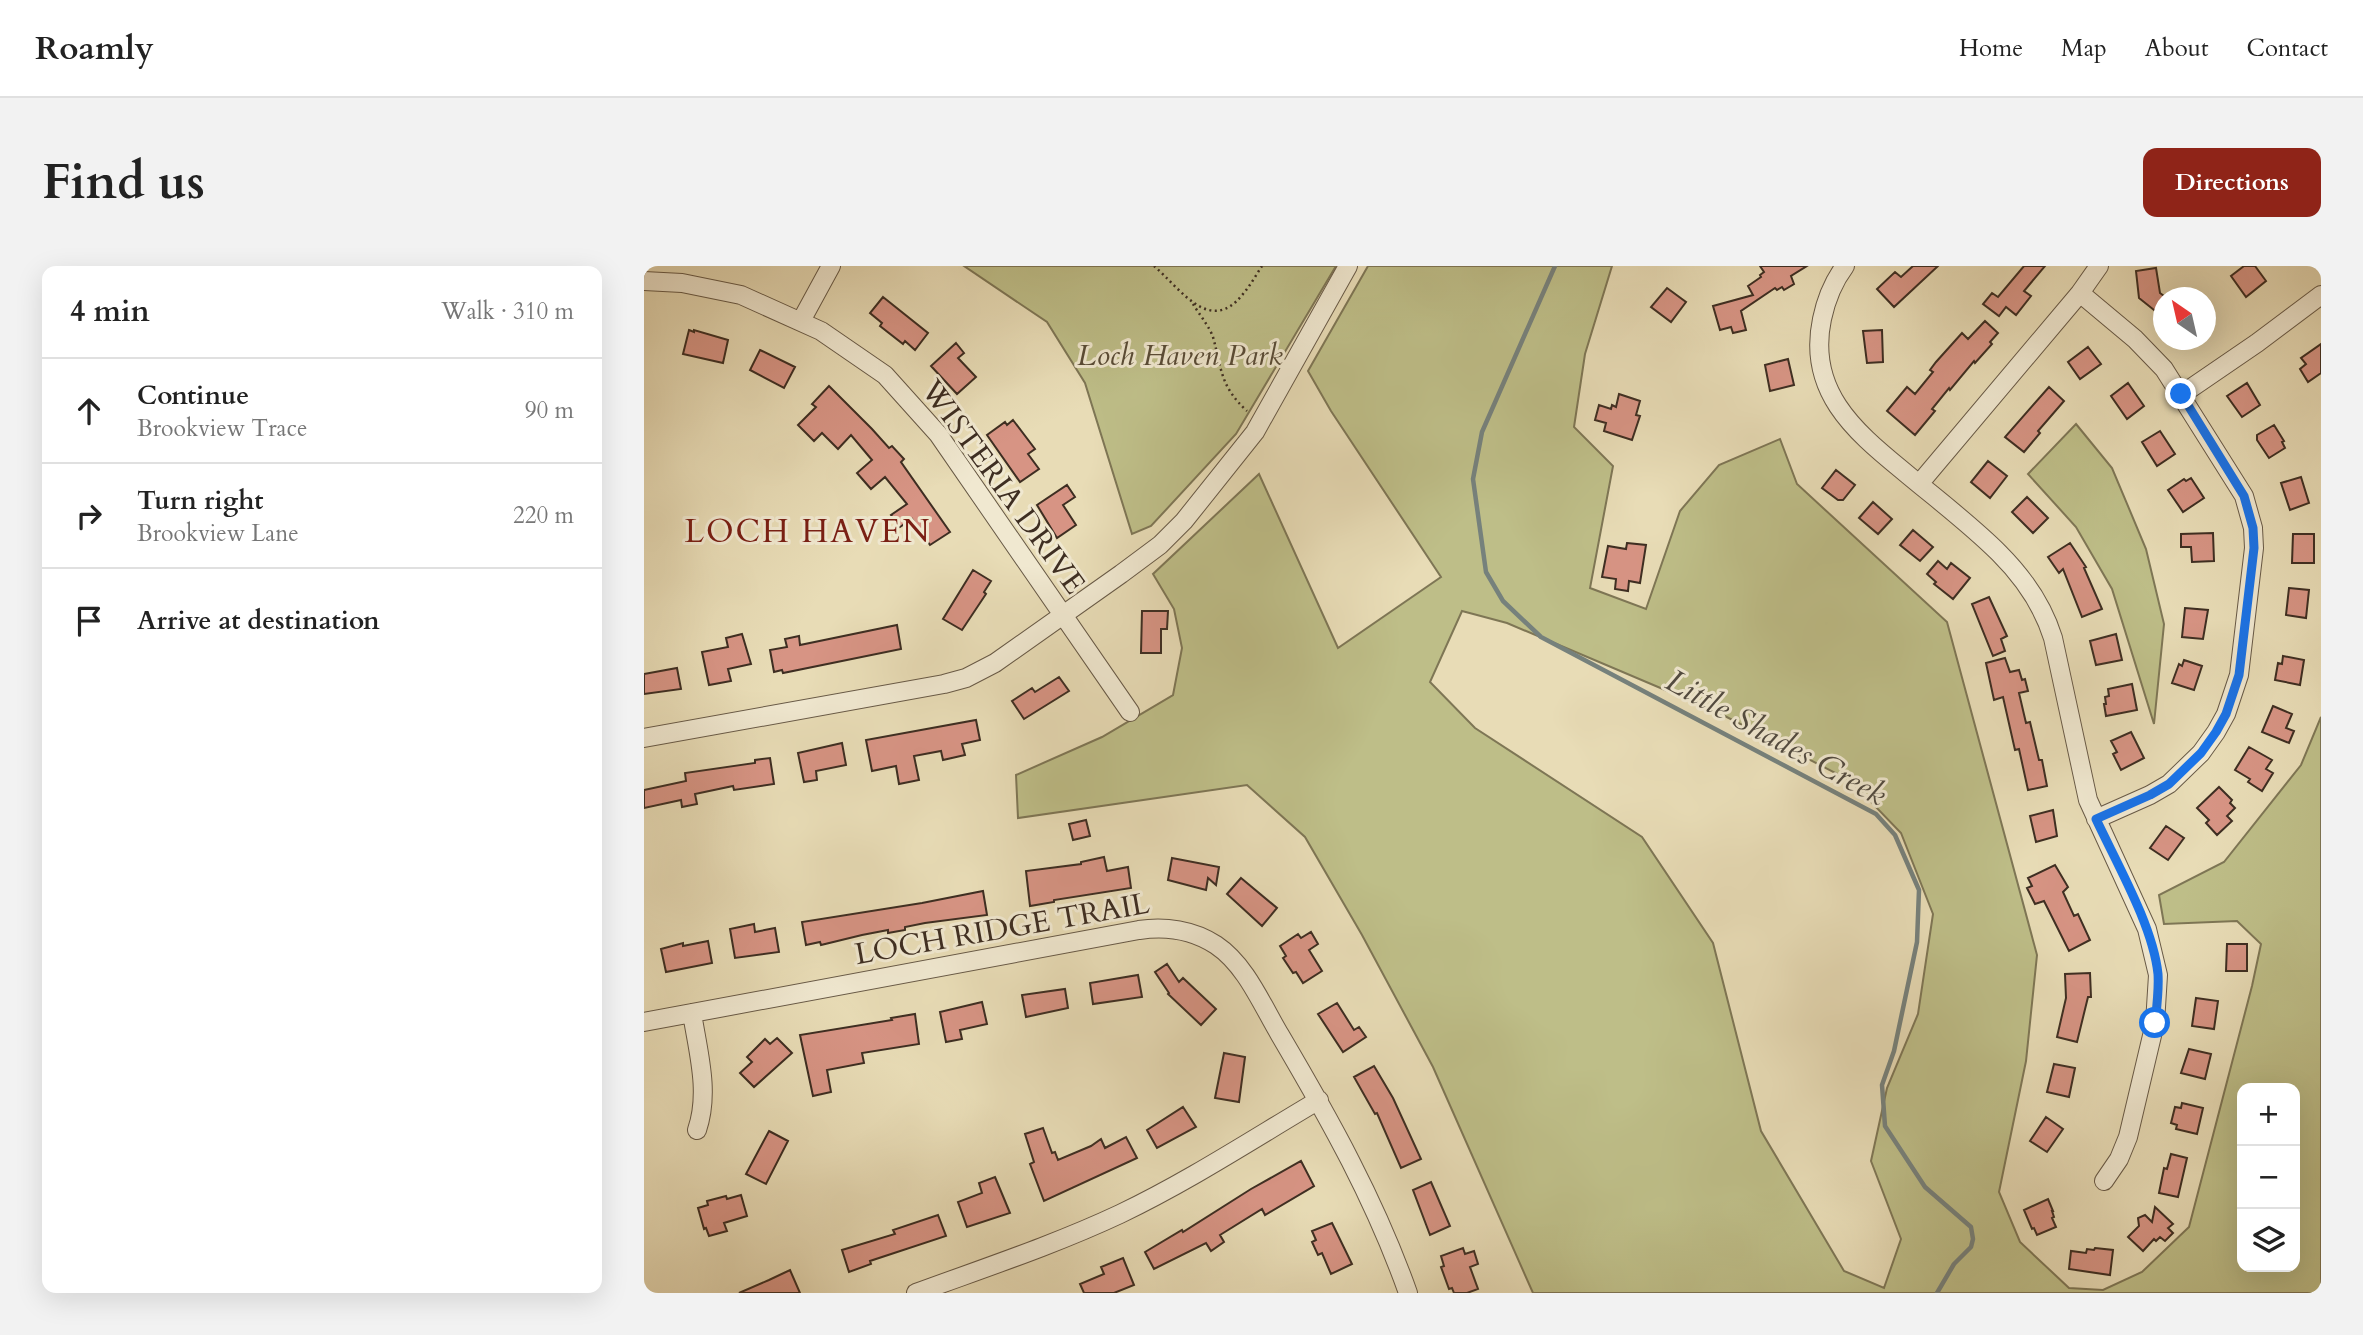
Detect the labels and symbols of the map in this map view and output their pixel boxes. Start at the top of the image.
north arrow [2153,287,2216,350]
park label: Loch Haven Park [1077,335,1283,376]
street label: WISTERIA DRIVE [911,371,1095,602]
route end [2165,378,2196,409]
district label: LOCH HAVEN [685,510,931,554]
water label: Little Shades Creek [1658,659,1894,817]
street label: LOCH RIDGE TRAIL [852,883,1153,975]
route start [2139,1007,2170,1038]

